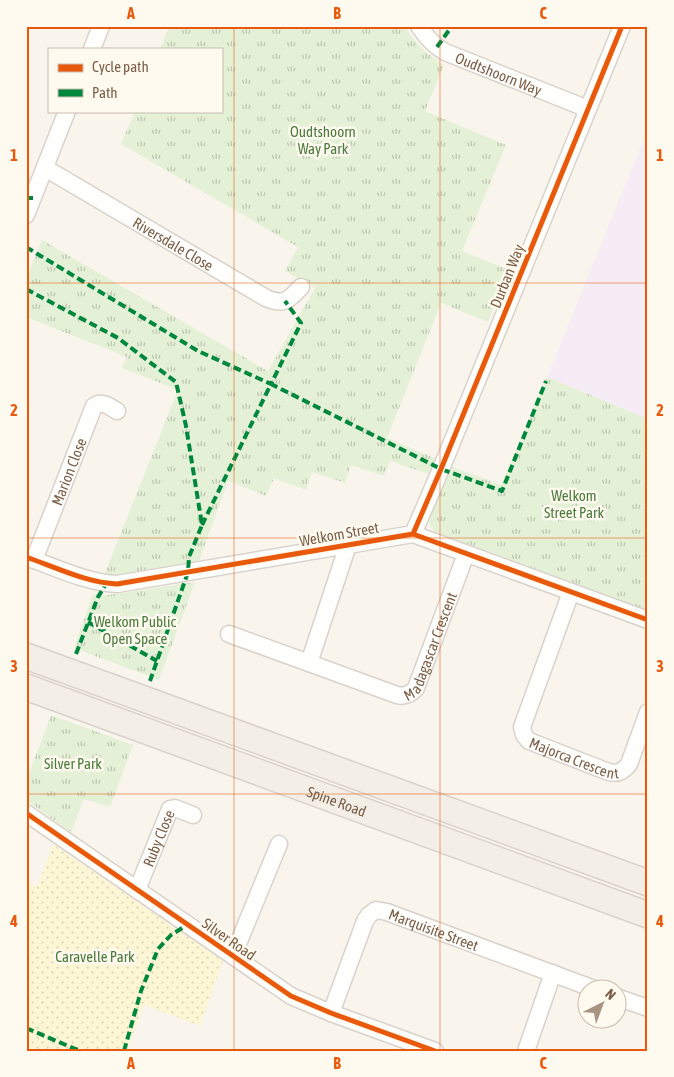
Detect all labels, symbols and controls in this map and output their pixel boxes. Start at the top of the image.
text: A [126,4,135,22]
text: B [333,4,341,22]
text: C [539,4,547,22]
legend [48,48,222,112]
street label: Oudtshoorn Way [453,49,544,98]
text: Cycle path [92,58,149,75]
text: Path [92,84,118,101]
park label: Oudtshoorn Way Park [290,123,356,157]
text: 1 [10,146,18,164]
text: 1 [656,146,664,164]
street label: Riversdale Close [130,213,217,274]
street label: Durban Way [487,242,527,310]
text: 2 [10,401,18,419]
text: 2 [656,401,664,419]
street label: Marion Close [48,435,89,508]
park label: Welkom Street Park [544,487,604,521]
street label: Welkom Street [298,519,380,549]
street label: Madagascar Crescent [401,590,460,704]
park label: Welkom Public Open Space [94,613,176,647]
text: 3 [10,657,18,675]
text: 3 [656,657,664,675]
street label: Majorca Crescent [527,734,620,781]
park label: Silver Park [44,755,102,772]
street label: Spine Road [305,782,369,820]
street label: Ruby Close [139,807,177,869]
street label: Marquisite Street [387,905,481,954]
text: 4 [9,912,18,930]
text: 4 [655,912,664,930]
street label: Silver Road [199,914,259,964]
park label: Caravelle Park [55,948,135,965]
north arrow [576,980,626,1030]
text: N [602,986,619,1003]
text: A [126,1054,135,1072]
text: B [333,1054,341,1072]
text: C [539,1054,547,1072]

